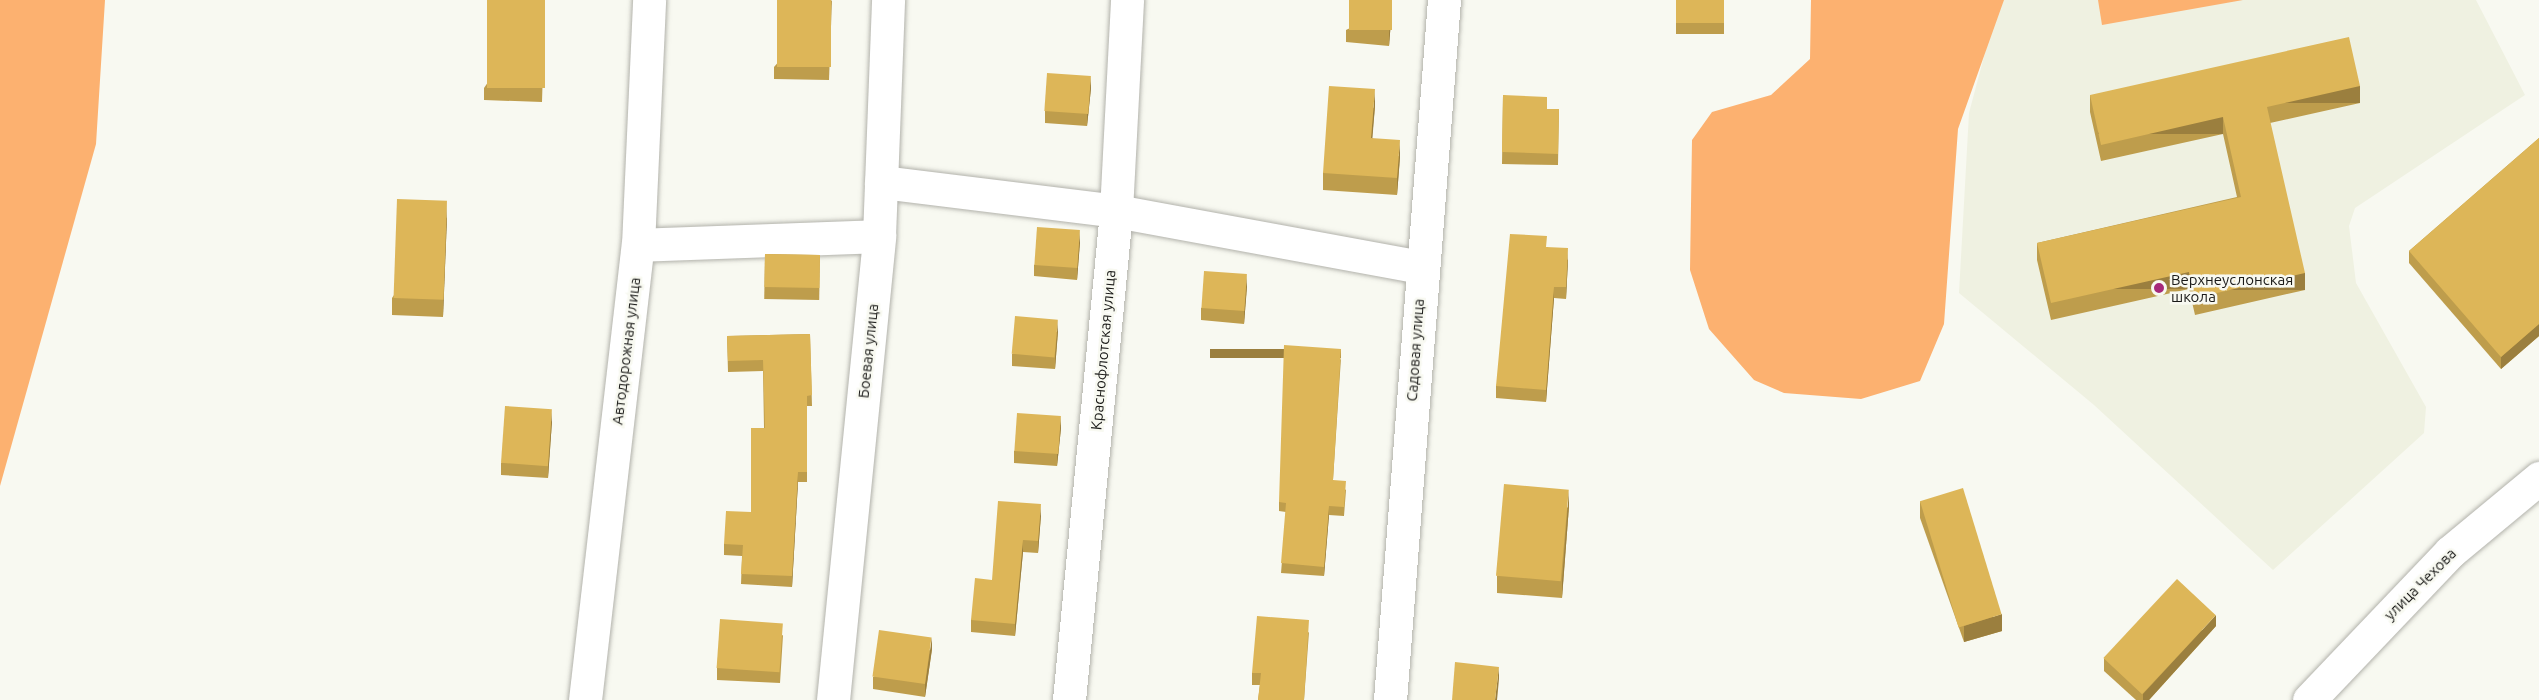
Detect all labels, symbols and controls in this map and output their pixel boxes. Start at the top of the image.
street label: Краснофлотская улица [1087,269,1119,431]
place label: Верхнеуслонская школа [2171,270,2293,305]
street label: Автодорожная улица [608,276,644,426]
marker: Верхнеуслонская школа [2152,281,2166,295]
street label: Садовая улица [1402,298,1428,402]
street label: Боевая улица [854,303,882,399]
street label: улица Чехова [2380,544,2460,624]

